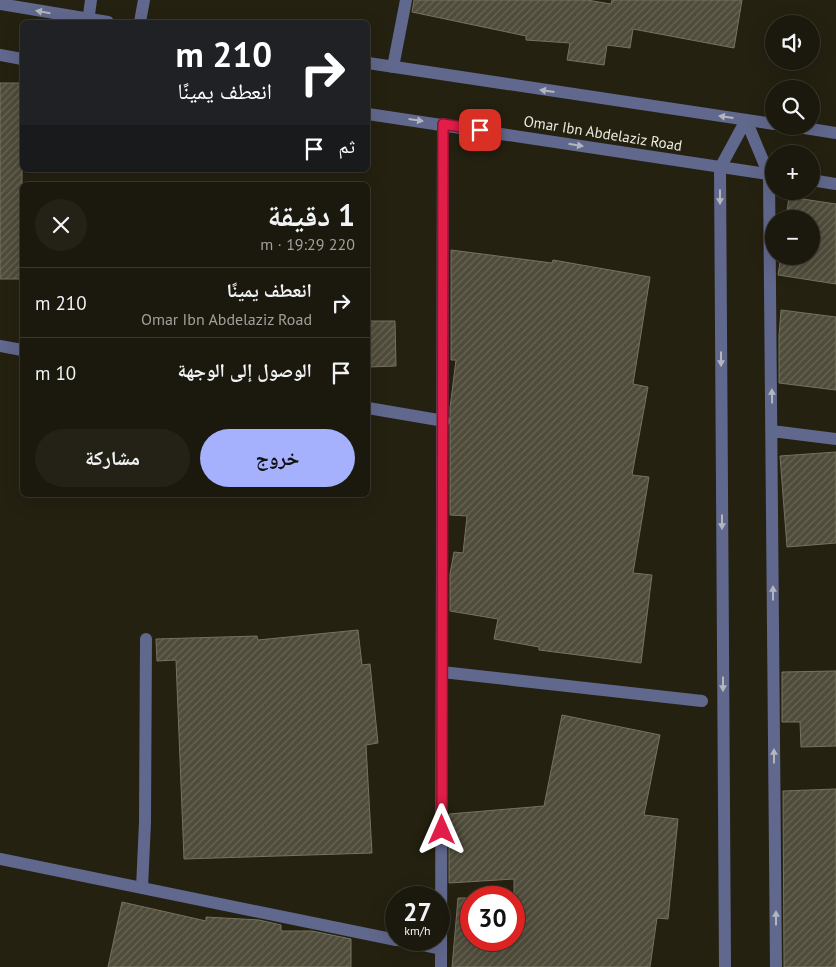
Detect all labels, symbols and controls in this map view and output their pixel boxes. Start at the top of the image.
one-way arrow [34,7,50,15]
map controls [765,15,820,265]
button: sound [765,15,820,70]
text: 210 m [175,31,272,77]
icon: right [290,40,355,105]
text: انعطف يمينًا [177,77,272,105]
button: search [765,80,820,135]
one-way arrow [539,87,555,95]
pin [459,109,501,151]
street label: Omar Ibn Abdelaziz Road [522,111,684,155]
one-way arrow [717,112,733,120]
icon: arrive [466,116,494,144]
one-way arrow [408,117,424,125]
text: ثم [338,134,355,158]
icon: arrive [300,135,328,163]
one-way arrow [569,142,585,150]
button: + [765,145,820,200]
one-way arrow [716,189,724,205]
text: 1 دقيقة [267,195,355,234]
button: close [35,199,87,251]
button: − [765,210,820,265]
text: 220 m · 19:29 [260,234,355,254]
text: انعطف يمينًا [227,278,312,302]
icon: right [327,289,355,317]
text: 210 m [35,291,87,315]
text: Omar Ibn Abdelaziz Road [141,309,312,329]
one-way arrow [717,352,725,368]
text: الوصول إلى الوجهة [177,358,312,382]
icon: arrive [327,359,355,387]
text: 10 m [35,361,76,385]
one-way arrow [768,388,776,404]
button: مشاركة [35,429,190,487]
button: خروج [200,429,355,487]
one-way arrow [718,514,726,530]
one-way arrow [769,585,777,601]
one-way arrow [719,677,727,693]
one-way arrow [770,748,778,764]
position arrow [415,803,467,855]
speed limit sign: 30 [460,886,525,951]
text: 27 [403,896,432,928]
one-way arrow [772,910,780,926]
text: km/h [404,923,431,938]

